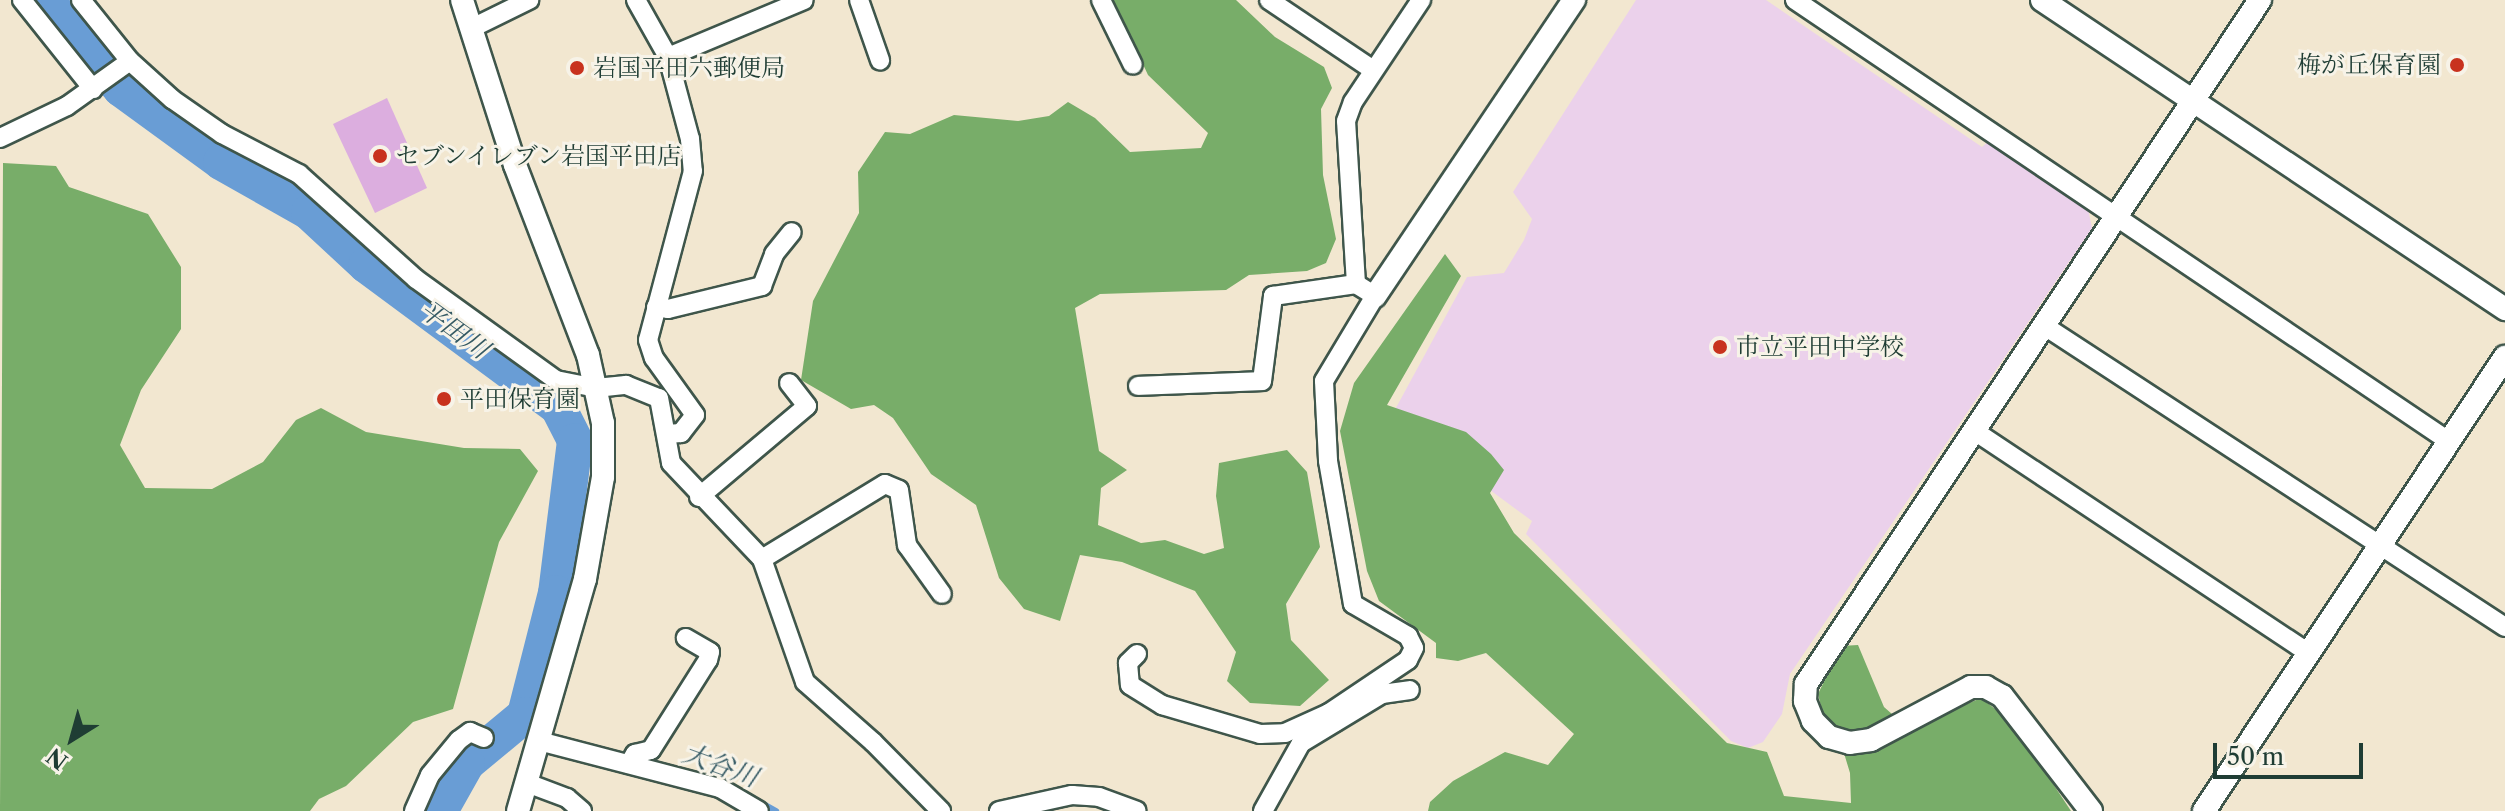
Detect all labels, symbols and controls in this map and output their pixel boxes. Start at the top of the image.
place label: 梅が丘保育園 [2297,51,2441,79]
place label: 岩国平田六郵便局 [593,54,785,82]
marker: 梅が丘保育園 [2448,56,2466,74]
marker: 岩国平田六郵便局 [568,59,586,77]
place label: セブンイレブン岩国平田店 [396,142,684,170]
marker: セブンイレブン岩国平田店 [371,147,389,165]
water label: 平田川 [413,294,495,366]
place label: 市立平田中学校 [1736,333,1904,361]
marker: 市立平田中学校 [1711,338,1729,356]
place label: 平田保育園 [460,385,580,413]
marker: 平田保育園 [435,390,453,408]
north arrow [32,699,112,779]
scale bar [2217,727,2367,777]
water label: 大谷川 [678,738,762,794]
text: N [41,742,73,775]
text: 50 m [2227,742,2284,771]

